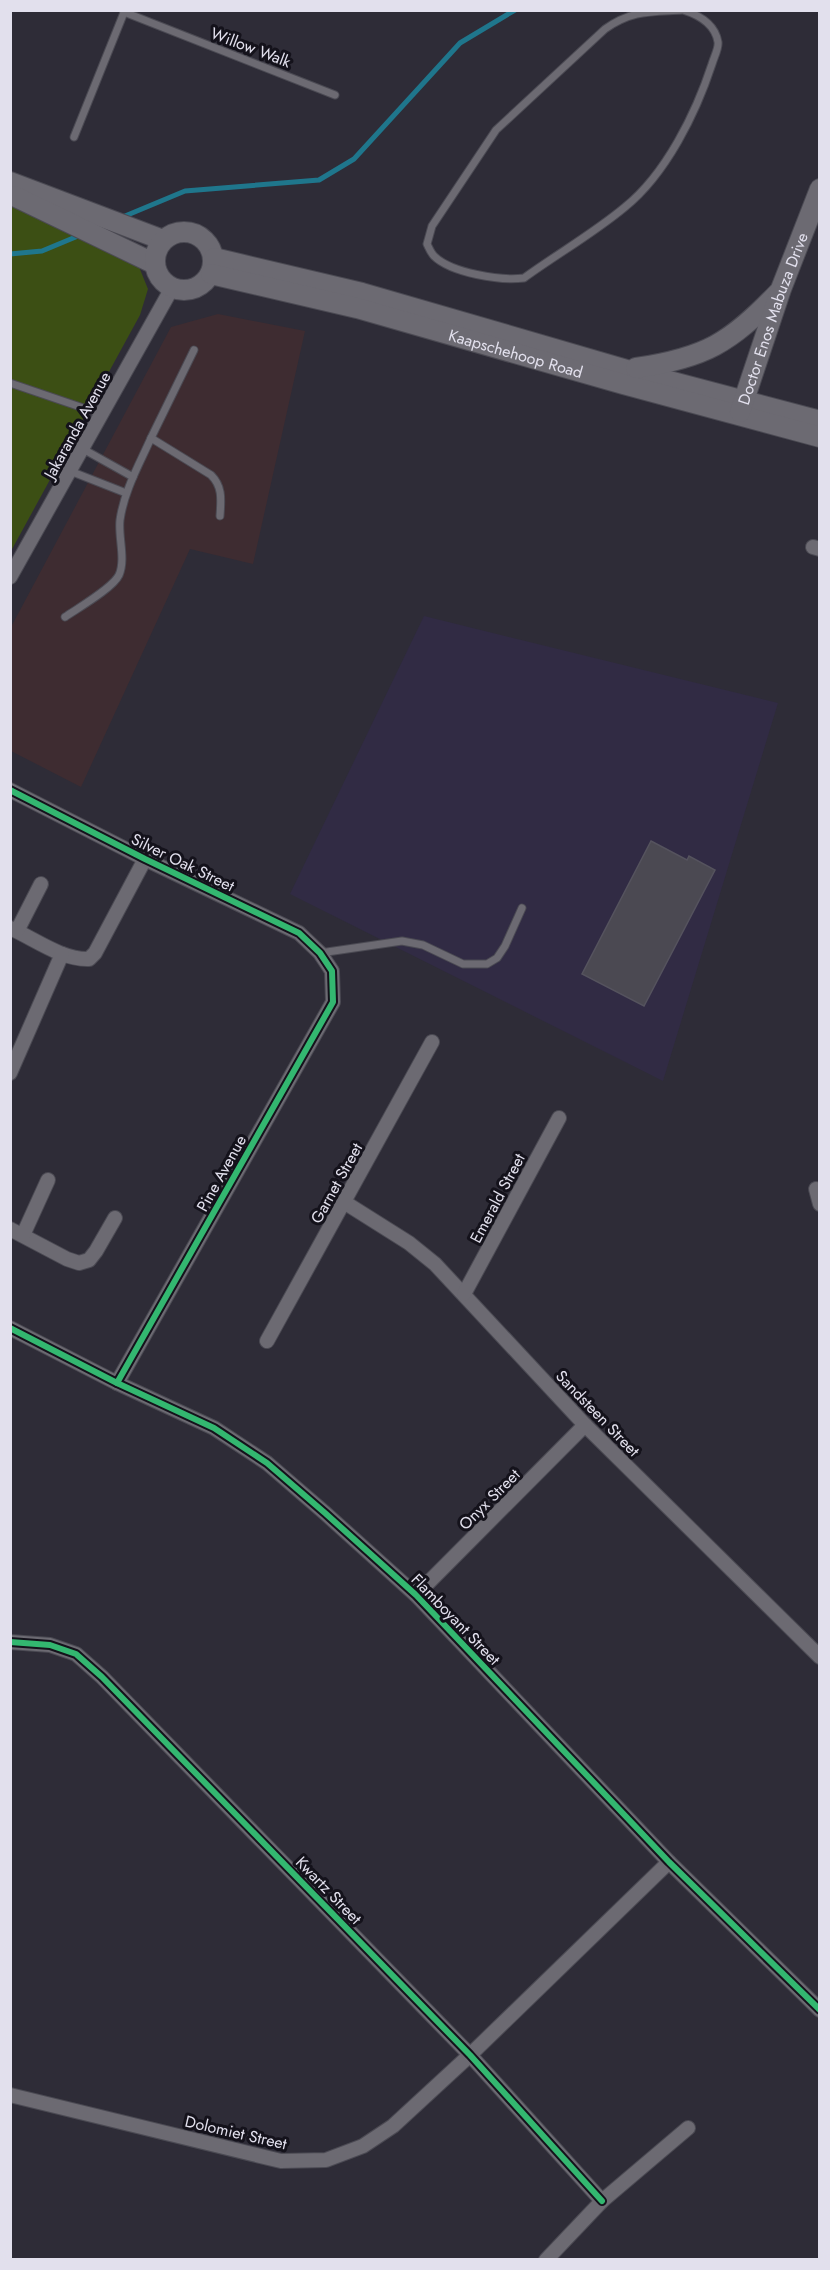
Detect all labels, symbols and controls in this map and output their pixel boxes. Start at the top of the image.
street label: Willow Walk [207,22,295,74]
street label: Doctor Enos Mabuza Drive [732,229,814,408]
street label: Kaapschehoop Road [446,324,585,384]
street label: Jakaranda Avenue [37,367,116,485]
street label: Silver Oak Street [127,827,238,897]
street label: Pine Avenue [191,1131,252,1216]
street label: Garnet Street [305,1139,368,1228]
street label: Emerald Street [464,1149,531,1247]
street label: Sandsteen Street [550,1365,645,1462]
street label: Onyx Street [454,1463,525,1535]
street label: Flamboyant Street [406,1568,505,1670]
street label: Kwartz Street [290,1851,367,1930]
street label: Dolomiet Street [183,2110,289,2155]

